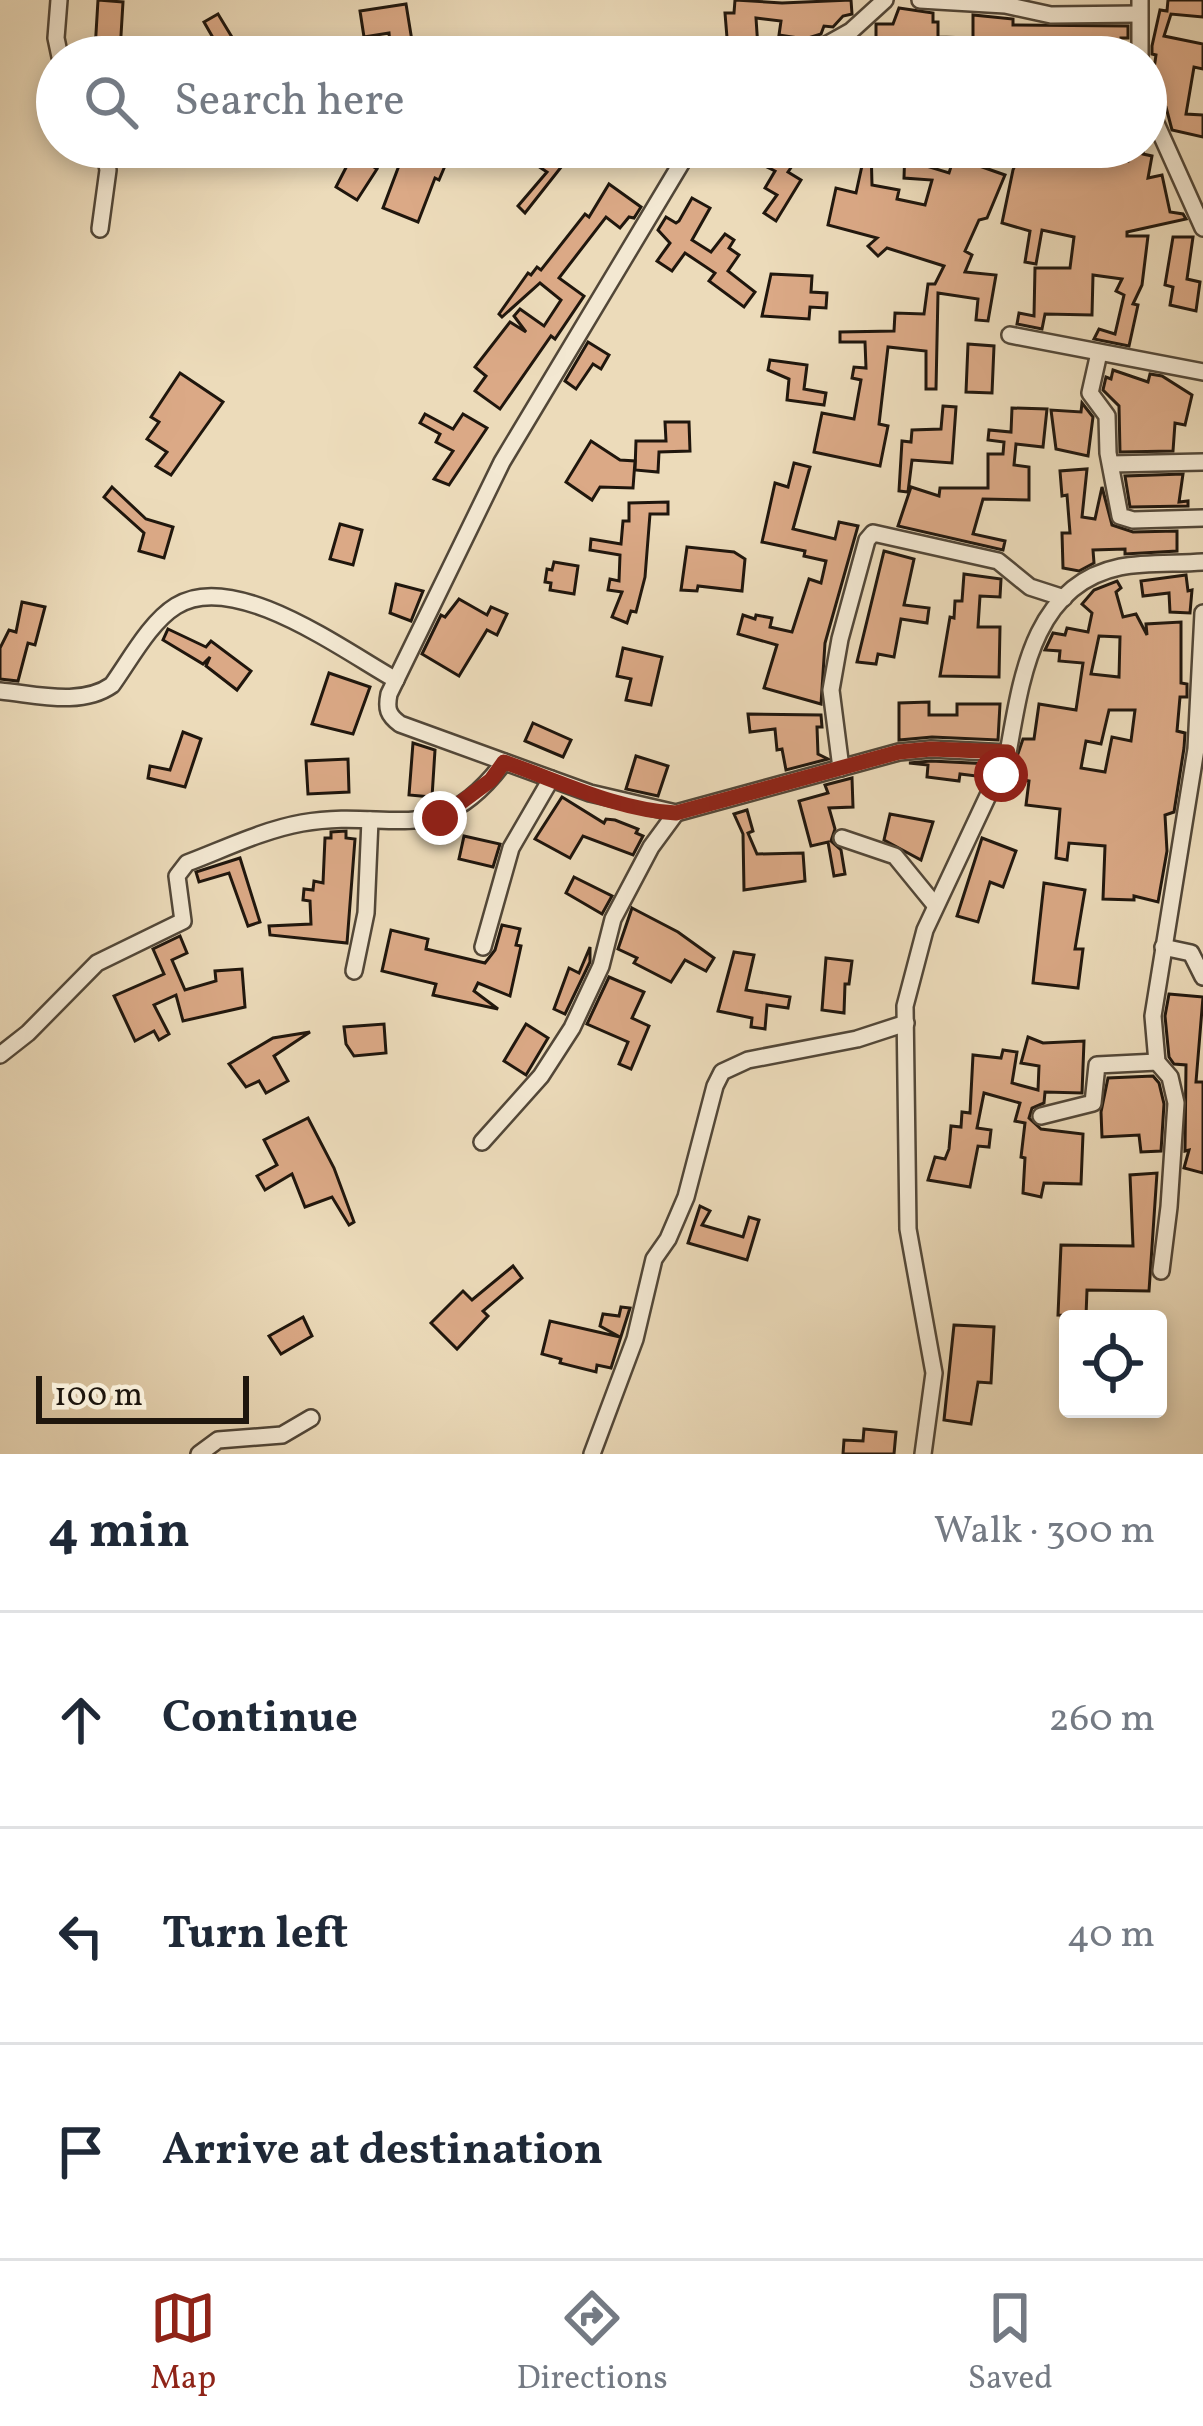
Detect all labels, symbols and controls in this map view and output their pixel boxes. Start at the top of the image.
search box [36,36,1167,168]
icon: search [78,69,144,135]
text: Search here [174,71,405,134]
route start [974,748,1028,802]
route end [413,791,467,845]
map controls [1059,1310,1167,1418]
button: locate [1059,1310,1167,1418]
scale bar [36,1370,249,1423]
text: 100 m [54,1374,143,1420]
text: 4 min [48,1497,190,1568]
text: Walk · 300 m [934,1505,1155,1559]
icon: ahead [48,1687,114,1753]
text: Continue [162,1688,358,1751]
text: 260 m [1049,1693,1155,1747]
icon: left [48,1903,114,1969]
text: Turn left [162,1904,348,1967]
text: 40 m [1067,1909,1155,1963]
icon: arrive [48,2119,114,2185]
text: Arrive at destination [162,2120,603,2183]
tab: Map [150,2285,216,2403]
tab: Directions [516,2285,668,2403]
tab: Saved [968,2285,1053,2403]

